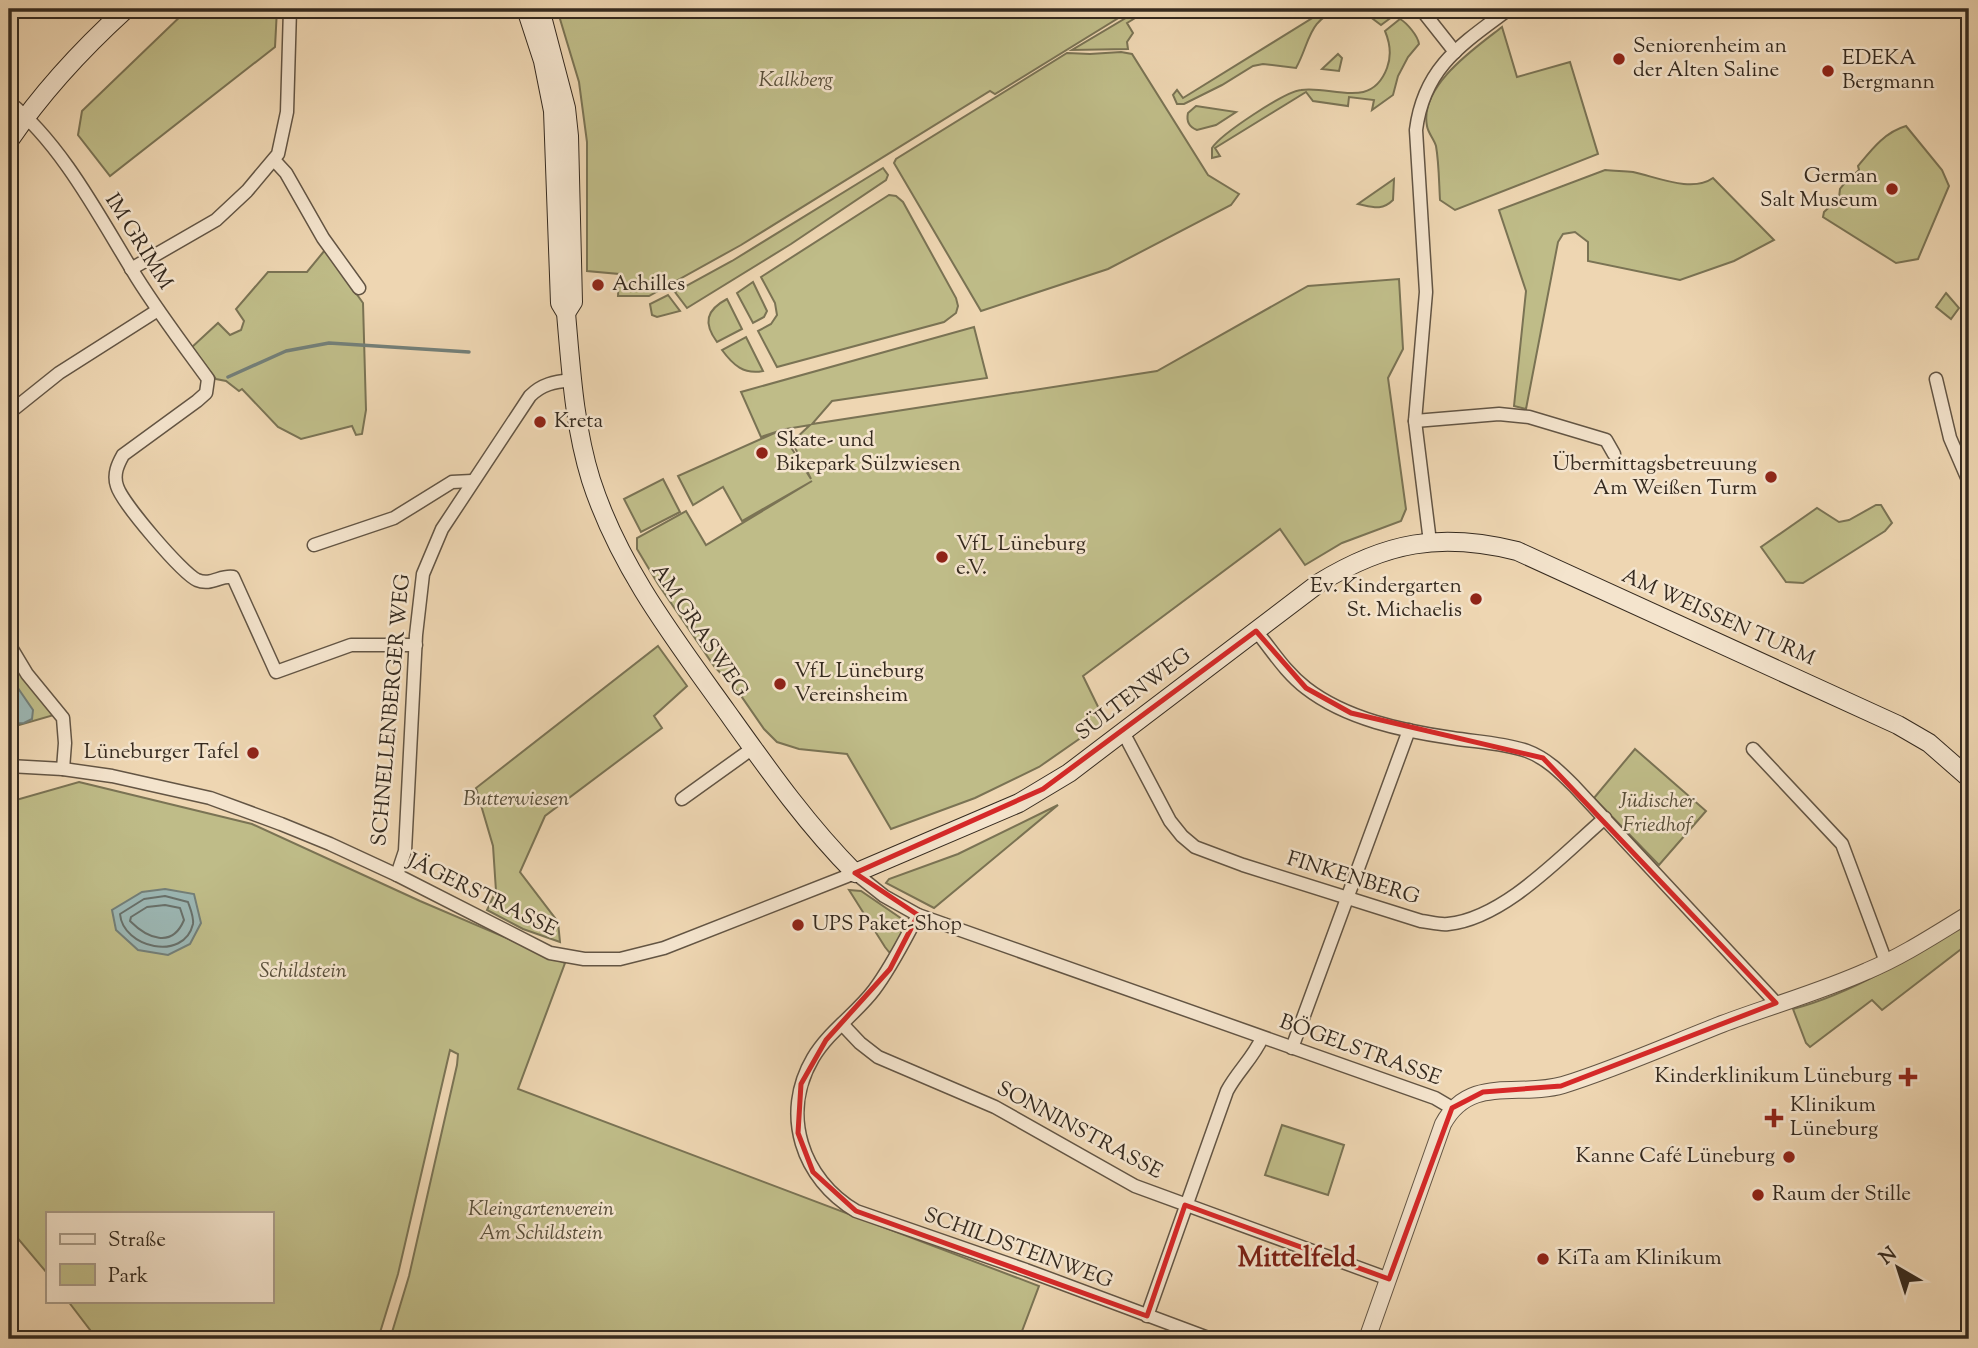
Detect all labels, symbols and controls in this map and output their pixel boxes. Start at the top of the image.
place label: Seniorenheim an der Alten Saline [1633,32,1787,86]
place label: EDEKA Bergmann [1842,44,1935,98]
marker: Seniorenheim an der Alten Saline [1611,51,1627,67]
marker: EDEKA Bergmann [1820,63,1836,79]
park label: Kalkberg [759,66,833,96]
place label: German Salt Museum [1760,162,1878,216]
marker: German Salt Museum [1884,181,1900,197]
street label: IM GRIMM [97,188,179,296]
place label: Achilles [612,270,685,300]
marker: Achilles [590,277,606,293]
place label: Kreta [554,407,604,437]
marker: Kreta [532,414,548,430]
place label: Skate- und Bikepark Sülzwiesen [776,426,961,480]
marker: Skate- und Bikepark Sülzwiesen [754,445,770,461]
place label: Übermittagsbetreuung Am Weißen Turm [1552,450,1757,504]
marker: Übermittagsbetreuung Am Weißen Turm [1763,469,1779,485]
place label: VfL Lüneburg e.V. [956,530,1086,584]
marker: VfL Lüneburg e.V. [934,549,950,565]
street label: AM GRASWEG [643,558,755,704]
street label: AM WEISSEN TURM [1616,562,1820,674]
place label: Ev. Kindergarten St. Michaelis [1310,572,1462,626]
street label: SCHNELLENBERGER WEG [365,573,419,847]
marker: Ev. Kindergarten St. Michaelis [1468,591,1484,607]
street label: SÜLTENWEG [1070,642,1198,748]
place label: VfL Lüneburg Vereinsheim [794,657,924,711]
marker: VfL Lüneburg Vereinsheim [772,676,788,692]
place label: Lüneburger Tafel [84,738,239,768]
marker: Lüneburger Tafel [245,745,261,761]
park label: Butterwiesen [463,785,569,815]
park label: Jüdischer Friedhof [1618,787,1696,841]
street label: FINKENBERG [1283,845,1423,913]
street label: JÄGERSTRASSE [401,846,562,945]
place label: UPS Paket-Shop [812,910,962,940]
marker: UPS Paket-Shop [790,917,806,933]
park label: Schildstein [259,957,347,987]
street label: BÖGELSTRASSE [1275,1008,1446,1094]
place label: Kinderklinikum Lüneburg [1655,1062,1892,1092]
marker: Kinderklinikum Lüneburg [1898,1067,1918,1087]
street label: SONNINSTRASSE [991,1075,1168,1188]
place label: Klinikum Lüneburg [1790,1091,1878,1145]
marker: Klinikum Lüneburg [1764,1108,1784,1128]
place label: Kanne Café Lüneburg [1576,1142,1775,1172]
marker: Kanne Café Lüneburg [1781,1149,1797,1165]
place label: Raum der Stille [1772,1180,1911,1210]
marker: Raum der Stille [1750,1187,1766,1203]
park label: Kleingartenverein Am Schildstein [468,1195,614,1249]
street label: SCHILDSTEINWEG [919,1201,1117,1297]
legend [46,1212,273,1302]
text: Straße [108,1226,166,1256]
north arrow [1862,1232,1932,1302]
district label: Mittelfeld [1238,1239,1357,1279]
text: N [1874,1241,1903,1272]
place label: KiTa am Klinikum [1557,1244,1722,1274]
marker: KiTa am Klinikum [1535,1251,1551,1267]
text: Park [108,1262,149,1292]

